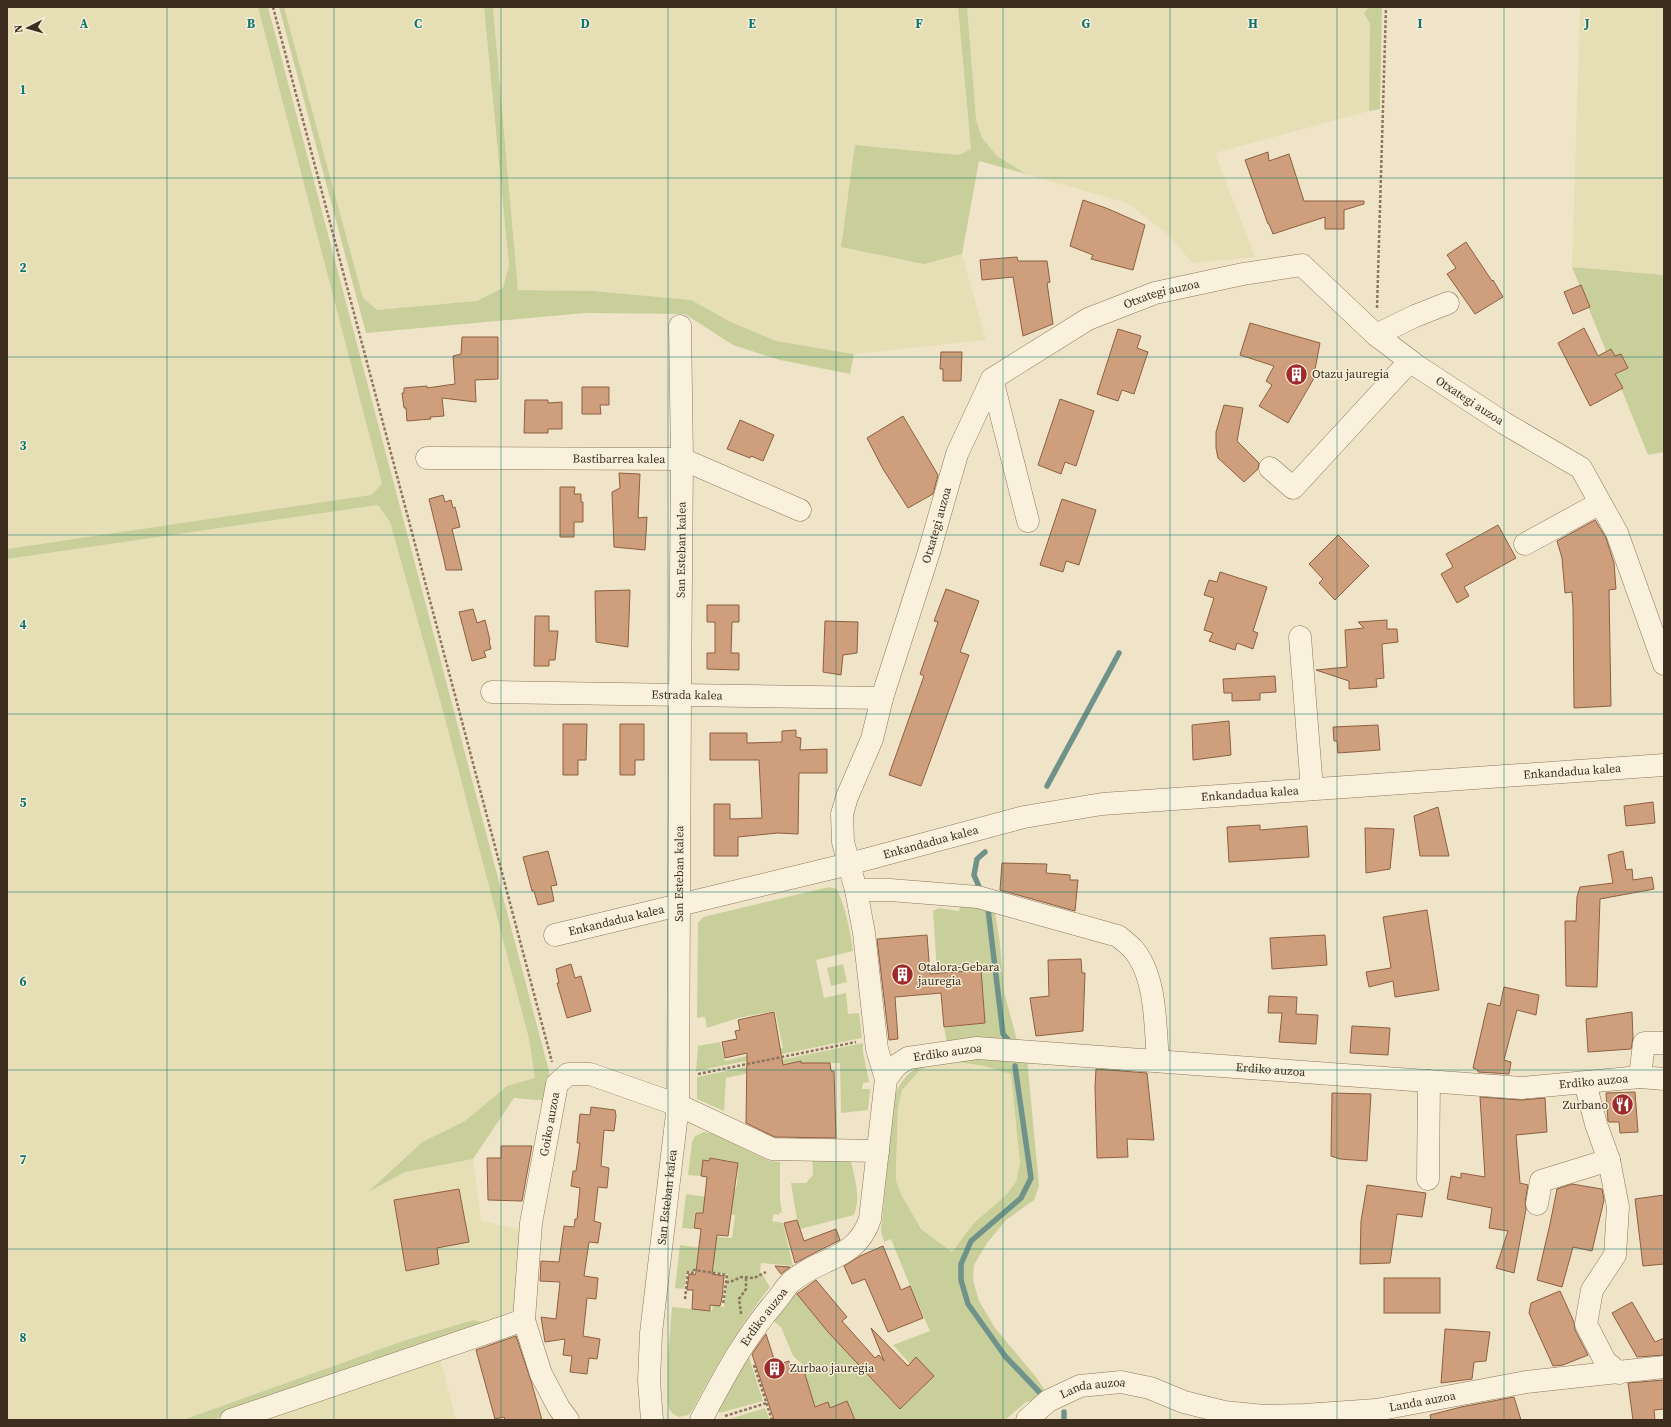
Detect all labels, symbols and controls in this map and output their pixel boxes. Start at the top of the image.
north arrow [8,8,48,48]
text: A [80,15,89,32]
text: B [247,15,256,32]
text: C [414,15,422,32]
text: D [580,15,590,32]
text: E [748,15,756,32]
text: F [915,15,923,32]
text: G [1082,15,1091,32]
text: H [1248,15,1258,32]
text: I [1417,15,1423,32]
text: J [1583,15,1590,32]
text: N [11,24,26,34]
text: 1 [19,81,27,98]
text: 2 [19,259,27,276]
street label: Otxategi auzoa [1121,275,1202,312]
building icon: Otazu jauregia [1283,361,1309,387]
place label: Otazu jauregia [1312,366,1390,382]
street label: Otxategi auzoa [1433,372,1508,429]
text: 3 [19,437,27,454]
street label: Bastibarrea kalea [573,451,666,467]
street label: Otxategi auzoa [918,484,955,565]
street label: San Esteban kalea [673,501,690,598]
text: 4 [19,616,27,633]
street label: Estrada kalea [651,686,724,704]
street label: Enkandadua kalea [1523,760,1623,783]
street label: Enkandadua kalea [1200,782,1300,805]
text: 5 [19,794,27,811]
street label: Enkandadua kalea [881,821,981,863]
street label: San Esteban kalea [671,825,687,922]
street label: Enkandadua kalea [567,901,667,940]
place label: Otalora-Gebara jauregia [917,959,1001,989]
building icon: Otalora-Gebara jauregia [890,961,916,987]
text: 6 [19,973,27,990]
street label: Erdiko auzoa [912,1040,984,1065]
street label: Erdiko auzoa [1235,1059,1307,1080]
street label: Erdiko auzoa [1558,1070,1630,1093]
street label: Goiko auzoa [536,1090,564,1158]
restaurant icon: Zurbano [1610,1092,1636,1118]
place label: Zurbano [1563,1097,1608,1113]
street label: San Esteban kalea [653,1148,681,1246]
text: 7 [19,1151,27,1168]
street label: Erdiko auzoa [737,1284,792,1349]
text: 8 [19,1329,27,1346]
building icon: Zurbao jauregia [761,1355,787,1381]
place label: Zurbao jauregia [790,1360,875,1376]
street label: Landa auzoa [1057,1374,1128,1402]
street label: Landa auzoa [1388,1387,1458,1415]

